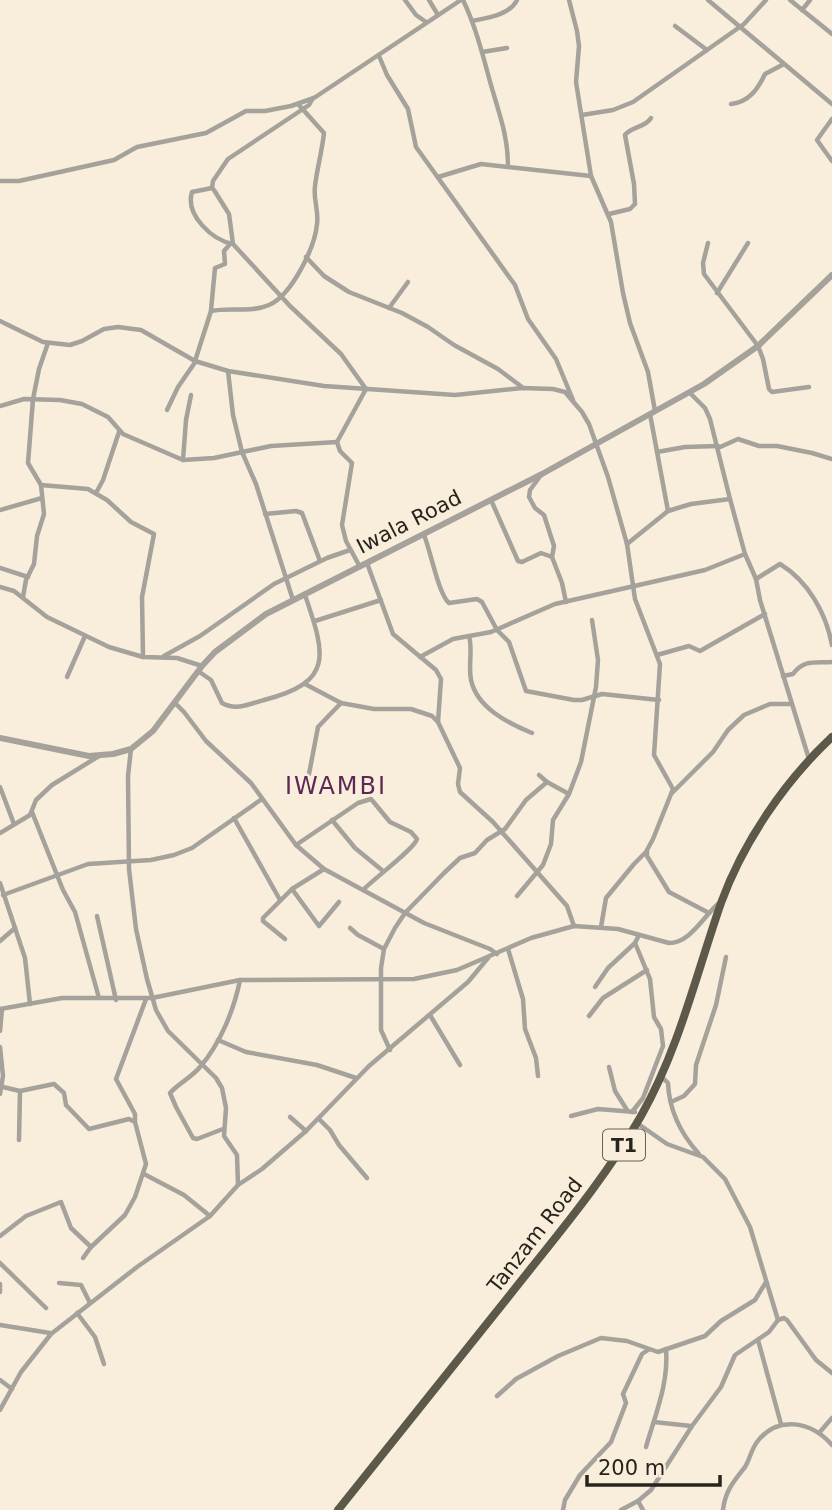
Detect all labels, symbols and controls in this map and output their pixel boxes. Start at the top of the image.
street label: Iwala Road [353,485,465,559]
district label: IWAMBI [285,772,387,800]
road number: T1 [603,1130,645,1161]
street label: Tanzam Road [482,1173,587,1298]
scale bar [587,1444,720,1488]
text: 200 m [598,1456,665,1480]

